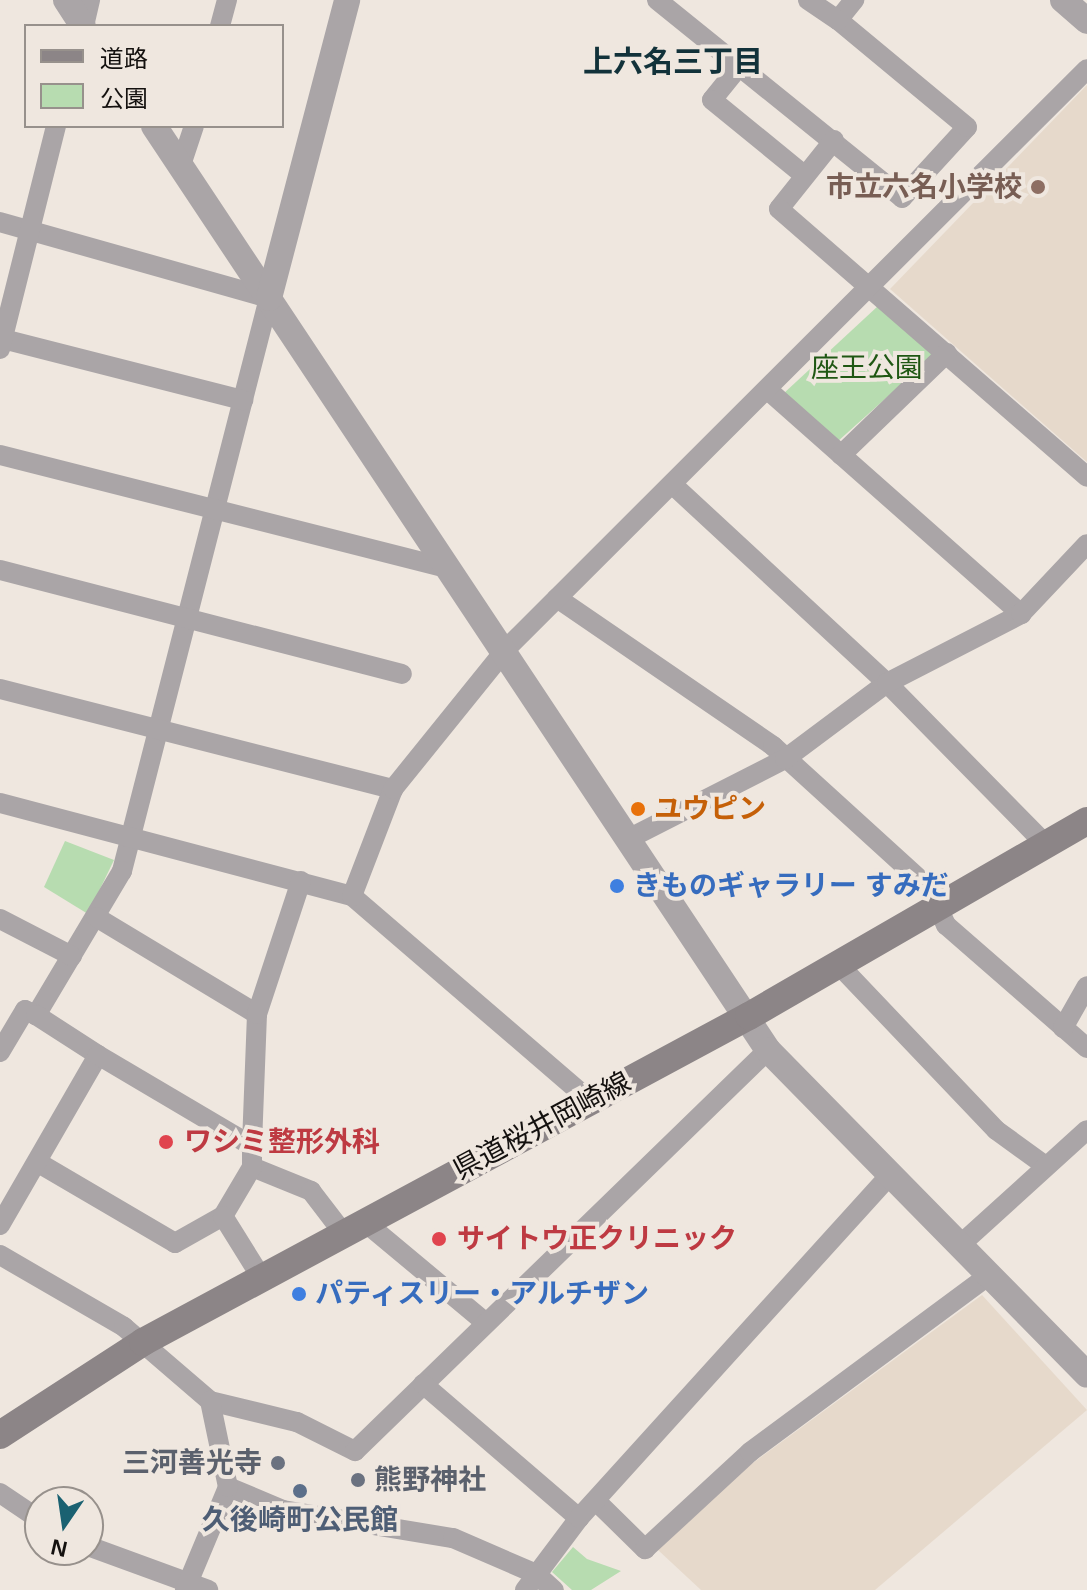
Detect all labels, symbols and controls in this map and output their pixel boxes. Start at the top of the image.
legend [24,24,284,128]
district label: 上六名三丁目 [583,44,763,80]
text: 道路 [100,45,148,72]
text: 公園 [100,85,148,112]
place label: 市立六名小学校 [826,170,1022,204]
marker: 市立六名小学校 [1029,178,1047,196]
park label: 座王公園 [811,351,923,385]
place label: ユウピン [654,792,766,826]
marker: ユウピン [629,800,647,818]
place label: きものギャラリー すみだ [633,869,949,903]
marker: きものギャラリー すみだ [608,877,626,895]
street label: 県道桜井岡崎線 [448,1065,636,1187]
place label: ワシミ整形外科 [184,1125,380,1159]
marker: ワシミ整形外科 [155,1131,177,1153]
place label: サイトウ正クリニック [457,1222,737,1256]
marker: サイトウ正クリニック [428,1228,450,1250]
place label: パティスリー・アルチザン [315,1277,651,1311]
marker: パティスリー・アルチザン [290,1285,308,1303]
place label: 三河善光寺 [122,1446,262,1480]
marker: 三河善光寺 [269,1454,287,1472]
place label: 熊野神社 [374,1463,486,1497]
marker: 熊野神社 [349,1471,367,1489]
marker: 久後崎町公民館 [291,1482,309,1500]
north arrow [24,1486,104,1566]
place label: 久後崎町公民館 [202,1503,398,1537]
text: N [48,1534,69,1562]

